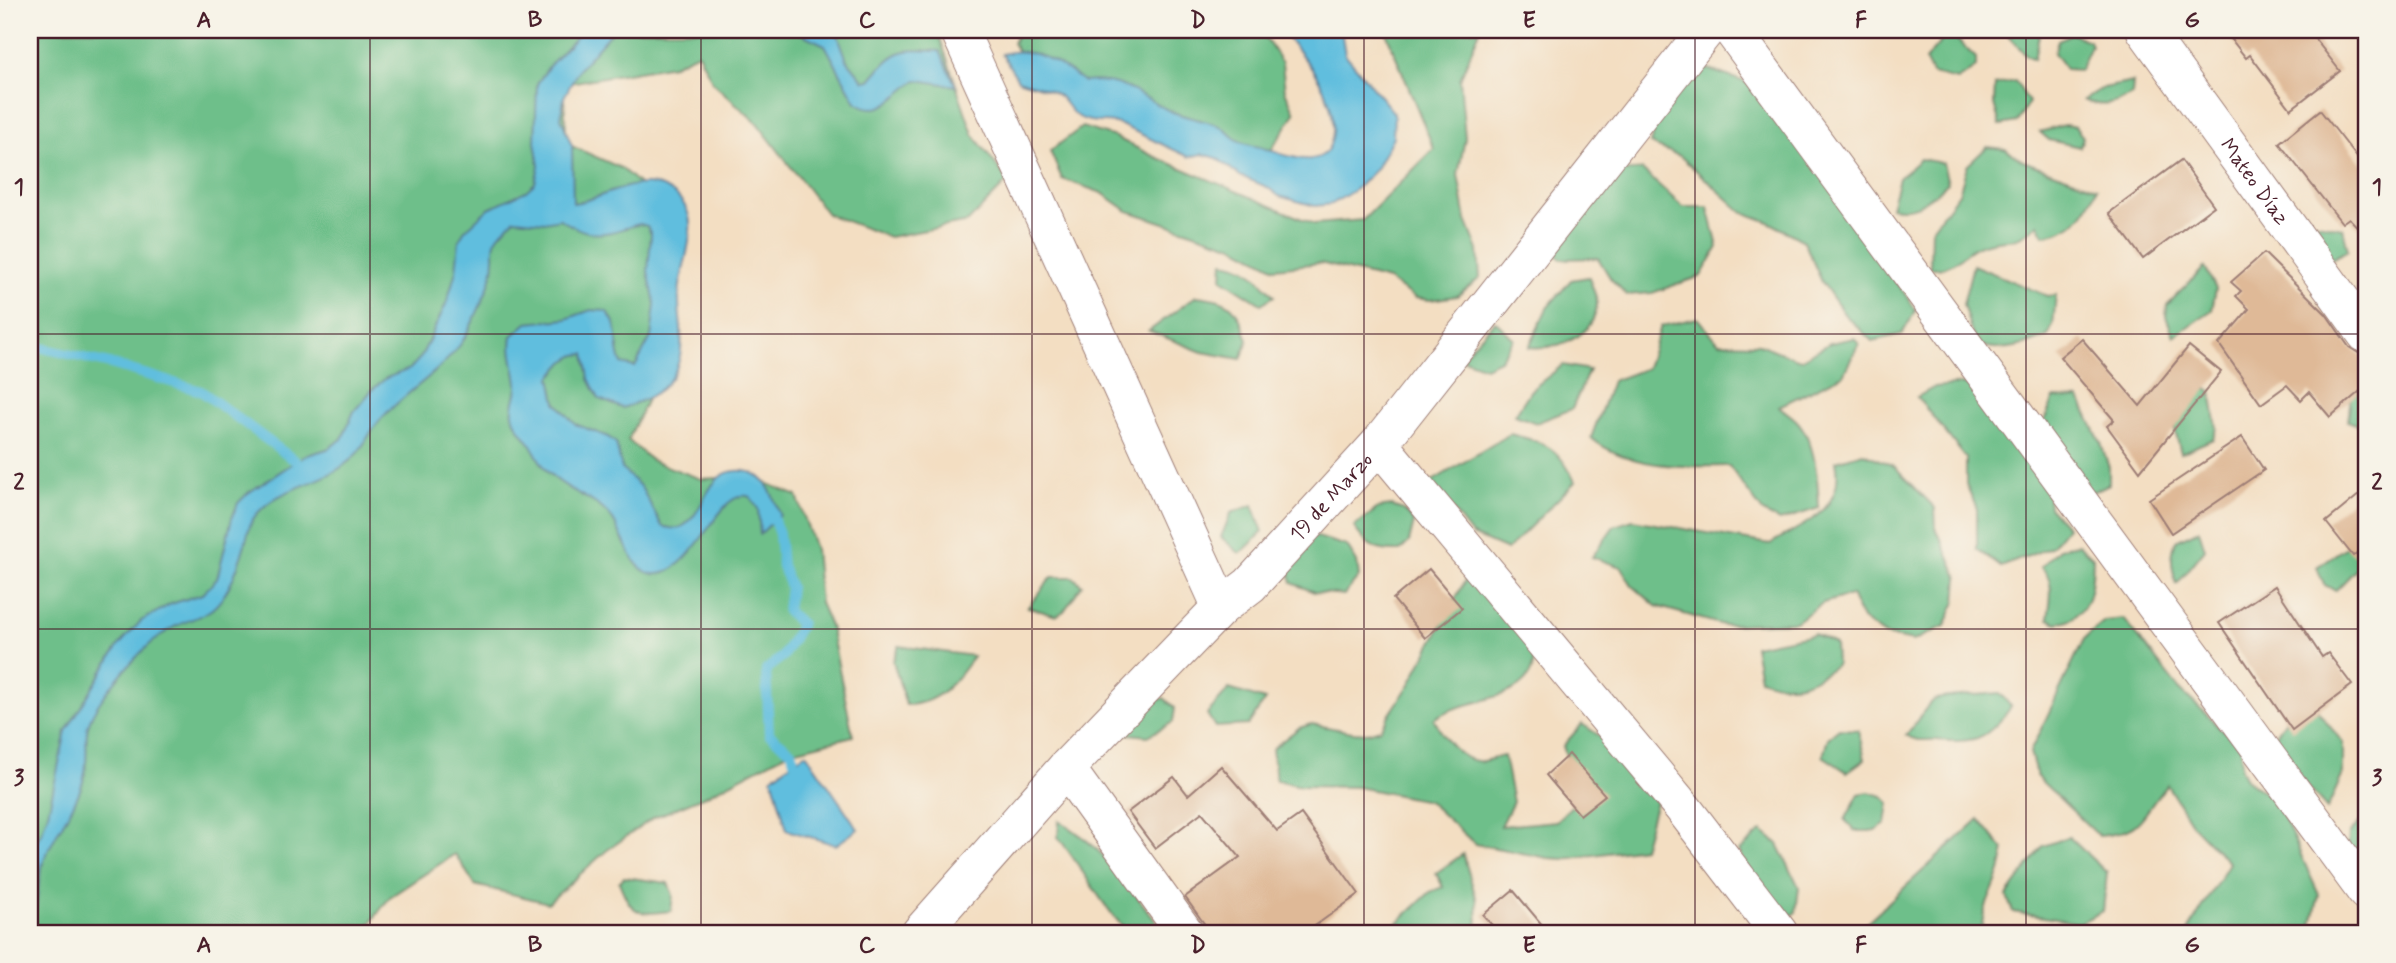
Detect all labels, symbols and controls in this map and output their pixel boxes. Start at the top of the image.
text: A [196,6,212,36]
text: B [528,6,543,36]
text: C [859,6,876,36]
text: D [1190,6,1206,36]
text: E [1522,6,1536,36]
text: F [1855,6,1867,36]
text: G [2184,6,2200,36]
street label: Mateo Díaz [2213,133,2295,231]
text: 1 [14,173,24,203]
text: 1 [2372,173,2382,203]
street label: 19 de Marzo [1284,447,1380,548]
text: 2 [13,468,25,498]
text: 2 [2371,468,2383,498]
text: 3 [14,764,25,794]
text: 3 [2372,764,2383,794]
text: A [196,931,212,961]
text: B [528,931,543,961]
text: C [859,931,876,961]
text: D [1190,931,1206,961]
text: E [1522,931,1536,961]
text: F [1855,931,1867,961]
text: G [2184,931,2200,961]

